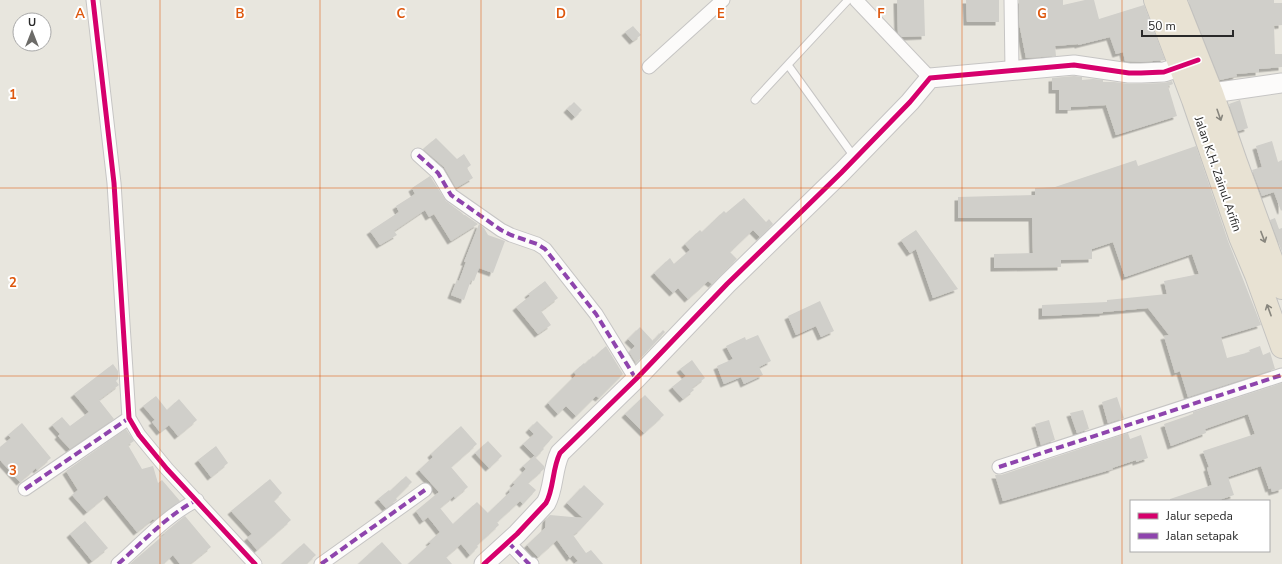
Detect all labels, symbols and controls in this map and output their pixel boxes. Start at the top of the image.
text: A [75,5,85,23]
text: B [236,5,245,23]
text: C [397,5,406,23]
text: D [556,5,566,23]
text: E [717,5,725,23]
text: F [877,5,885,23]
text: G [1037,5,1047,23]
north arrow [12,12,52,52]
scale bar [1142,12,1233,38]
text: U [28,15,36,30]
text: 50 m [1148,18,1176,34]
text: 1 [9,86,17,104]
one-way arrow [1216,108,1224,120]
street label: Jalan K.H. Zainul Arifin [1190,113,1245,234]
one-way arrow [1260,231,1268,243]
text: 2 [9,274,17,292]
one-way arrow [1265,304,1272,317]
text: 3 [9,462,17,480]
legend [1130,500,1270,552]
text: Jalur sepeda [1165,508,1233,524]
text: Jalan setapak [1165,528,1239,544]

